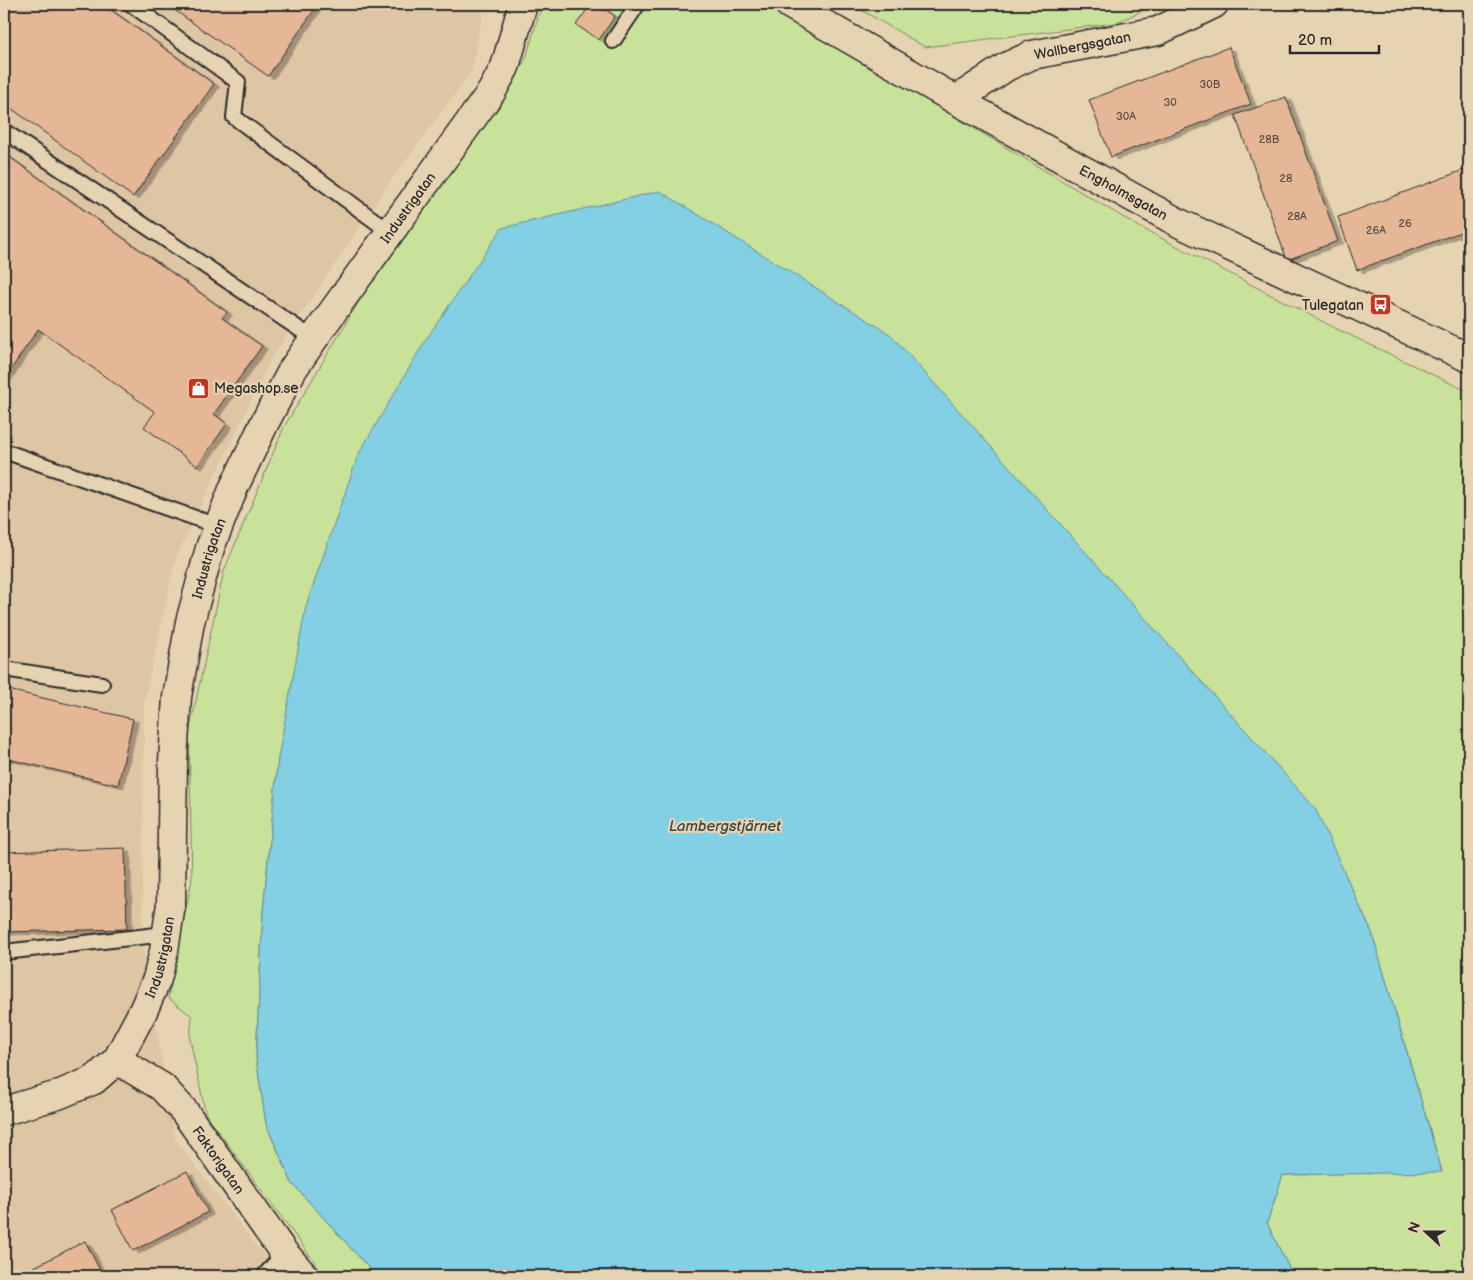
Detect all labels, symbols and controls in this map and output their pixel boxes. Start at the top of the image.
scale bar [1290,22,1379,54]
street label: Wallbergsgatan [1033,28,1132,63]
text: 20 m [1298,31,1332,50]
house number: 30B [1200,78,1221,91]
house number: 30 [1163,96,1177,109]
house number: 30A [1116,110,1136,123]
house number: 28B [1259,133,1280,146]
street label: Engholmsgatan [1076,161,1171,224]
street label: Industrigatan [376,169,439,246]
house number: 28 [1280,172,1292,185]
house number: 28A [1287,210,1307,223]
house number: 26 [1398,217,1412,230]
house number: 26A [1366,224,1386,237]
bus stop icon: Tulegatan [1368,293,1392,317]
place label: Tulegatan [1302,297,1364,314]
shop icon: Megashop.se [186,376,210,400]
place label: Megashop.se [214,380,299,397]
street label: Industrigatan [188,516,229,601]
water label: Lambergstjärnet [669,817,781,836]
street label: Industrigatan [141,915,178,1001]
street label: Faktorigatan [189,1123,248,1197]
north arrow [1400,1208,1450,1258]
text: N [1405,1220,1424,1235]

